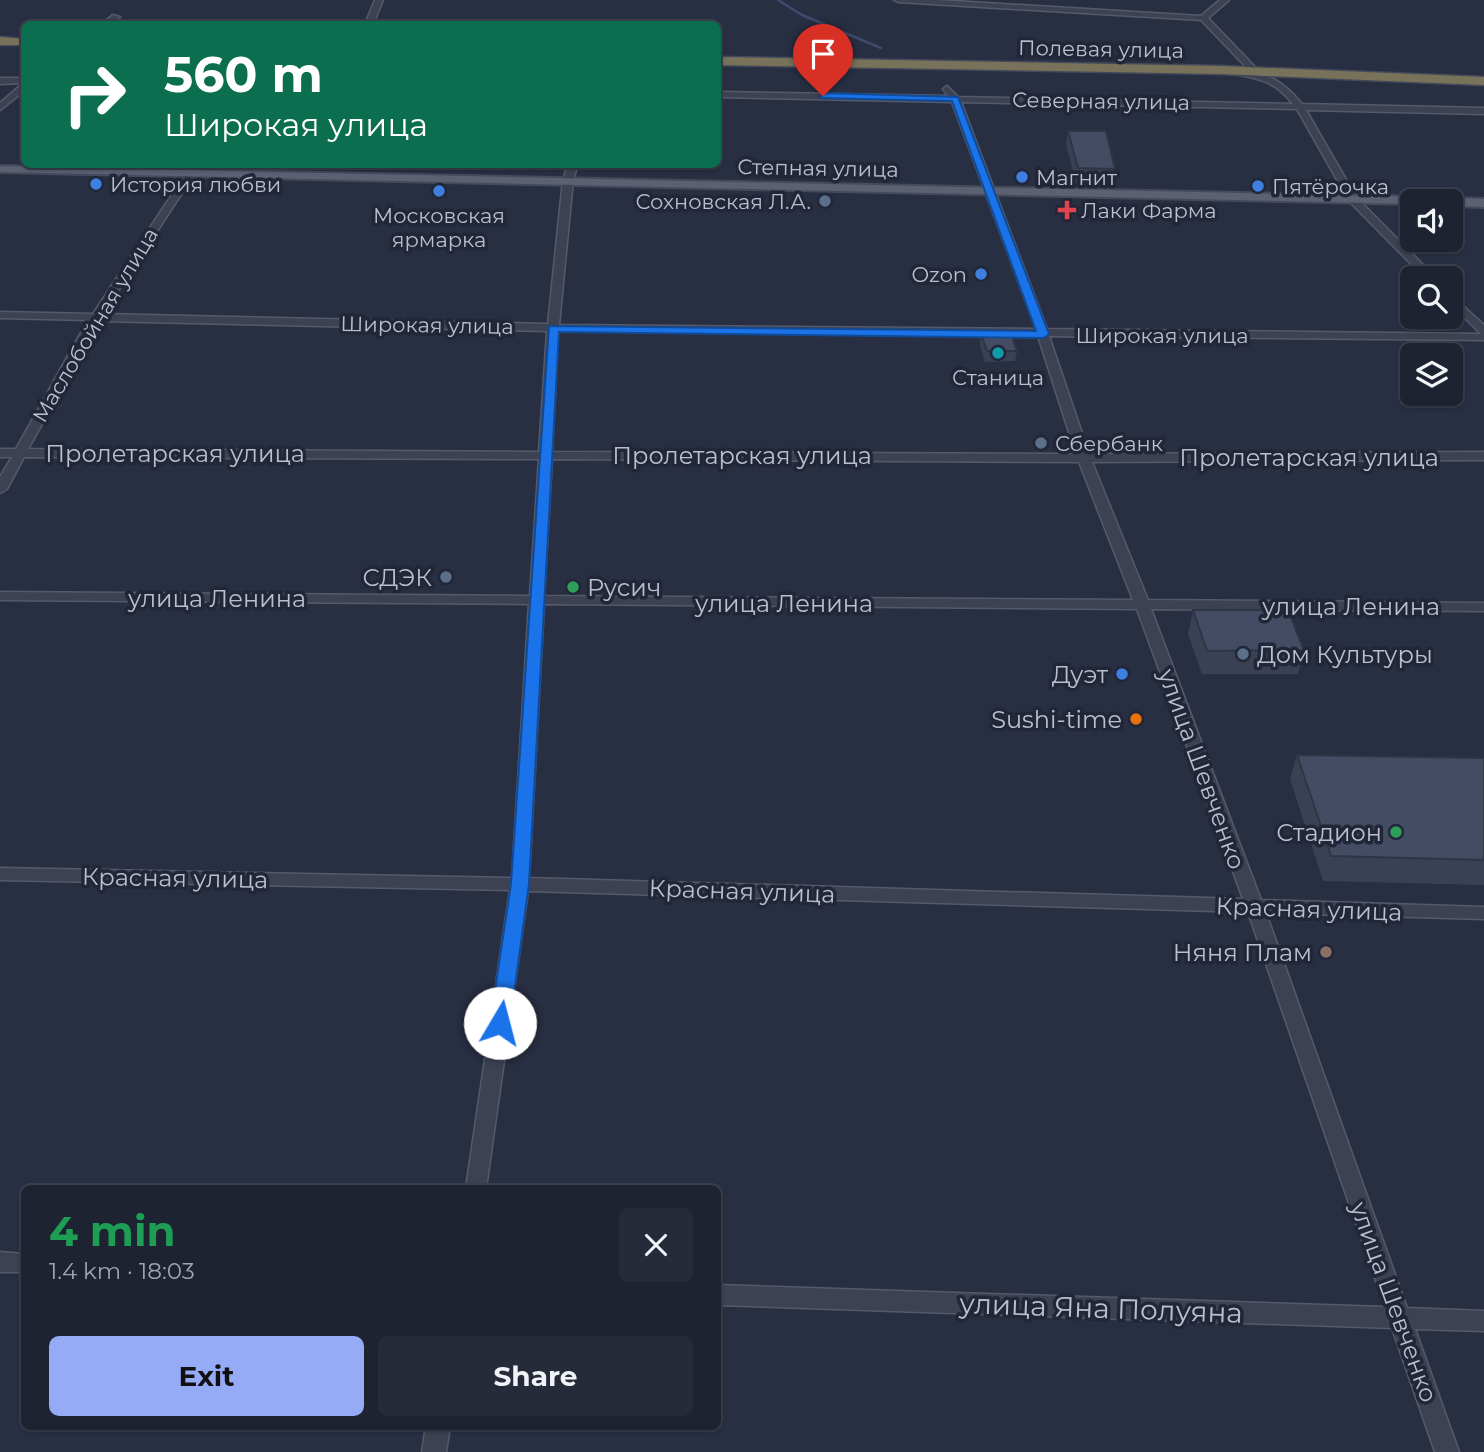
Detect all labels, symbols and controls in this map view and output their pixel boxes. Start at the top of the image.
pin [793,24,853,96]
icon: arrive [804,35,842,73]
street label: Полевая улица [1018,35,1184,63]
text: 560 m [164,45,323,104]
icon: right [49,49,140,140]
street label: Северная улица [1012,87,1190,115]
text: Широкая улица [164,105,428,144]
street label: Степная улица [737,154,899,182]
place label: Магнит [1036,165,1117,190]
marker: Магнит [1014,169,1030,185]
place label: История любви [110,172,281,197]
place label: Пятёрочка [1272,174,1389,199]
marker: История любви [88,176,104,192]
marker: Пятёрочка [1250,178,1266,194]
marker: Московская ярмарка [431,183,447,199]
place label: Сохновская Л.А. [635,189,811,214]
map controls [1400,189,1463,406]
button: sound [1400,189,1463,252]
marker: Сохновская Л.А. [817,193,833,209]
place label: Лаки Фарма [1081,198,1217,223]
marker: Лаки Фарма [1059,202,1075,218]
place label: Московская ярмарка [373,203,505,252]
street label: Маслобойная улица [27,223,163,427]
place label: Ozon [911,262,967,287]
marker: Ozon [973,266,989,282]
button: search [1400,266,1463,329]
street label: Широкая улица [340,311,514,339]
street label: Широкая улица [1075,323,1249,348]
button: layers [1400,343,1463,406]
marker: Станица [990,345,1006,361]
place label: Станица [952,365,1044,390]
place label: Сбербанк [1055,431,1163,456]
marker: Сбербанк [1033,435,1049,451]
street label: Пролетарская улица [45,439,305,468]
street label: Пролетарская улица [612,441,872,470]
street label: Пролетарская улица [1179,443,1439,472]
place label: СДЭК [362,563,432,592]
marker: СДЭК [438,569,454,585]
place label: Русич [587,573,661,602]
marker: Русич [565,579,581,595]
street label: улица Ленина [127,584,306,613]
street label: улица Ленина [694,589,873,618]
street label: улица Ленина [1261,592,1440,621]
place label: Дом Культуры [1257,640,1433,669]
marker: Дом Культуры [1235,646,1251,662]
place label: Дуэт [1052,660,1109,689]
street label: улица Шевченко [1152,664,1252,873]
marker: Дуэт [1114,666,1130,682]
place label: Sushi-time [991,705,1122,734]
marker: Sushi-time [1128,711,1144,727]
place label: Стадион [1276,818,1382,847]
marker: Стадион [1388,824,1404,840]
street label: Красная улица [82,862,268,894]
street label: Красная улица [648,873,836,909]
street label: Красная улица [1215,891,1403,927]
place label: Няня Плам [1173,938,1312,967]
marker: Няня Плам [1318,944,1334,960]
position arrow [463,986,537,1060]
street label: улица Шевченко [1344,1197,1444,1406]
text: 4 min [49,1205,176,1257]
button: close [619,1208,693,1282]
text: 1.4 km · 18:03 [49,1257,195,1285]
street label: улица Яна Полуяна [958,1286,1243,1330]
button: Exit [49,1336,364,1416]
button: Share [378,1336,693,1416]

